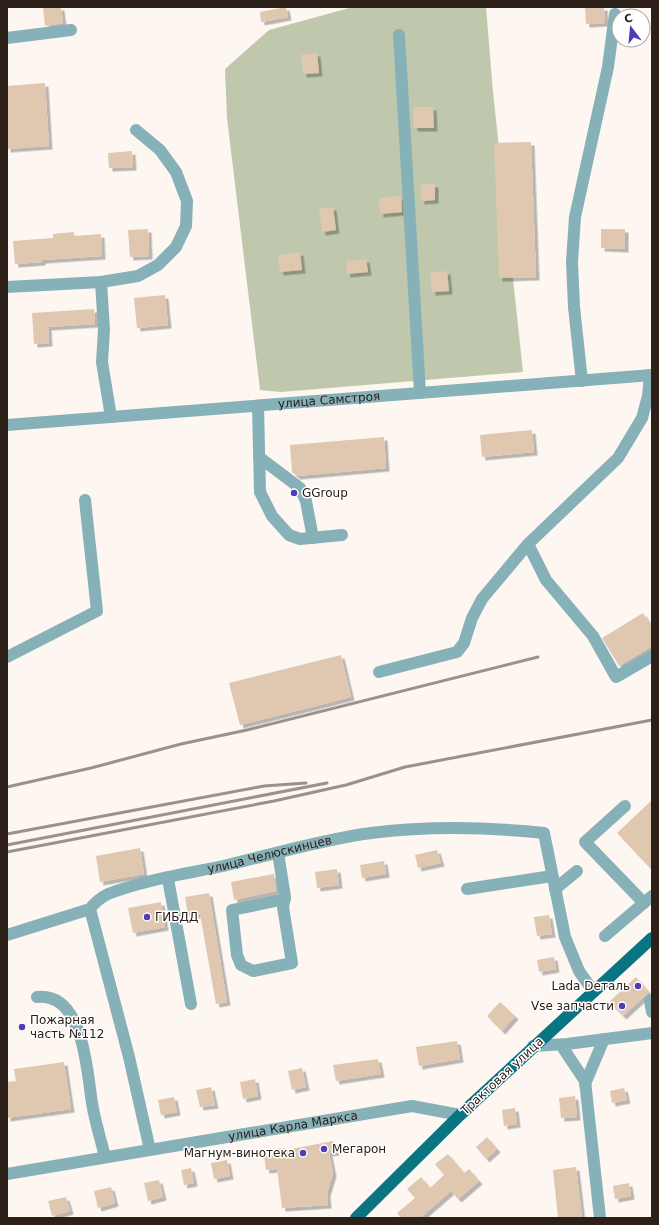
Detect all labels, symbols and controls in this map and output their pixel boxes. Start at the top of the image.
north arrow [611,8,651,48]
text: С [623,12,634,26]
street label: улица Самстроя [277,389,381,411]
place label: GGroup [302,486,348,500]
marker: GGroup [289,488,299,498]
street label: улица Челюскинцев [206,833,333,876]
place label: ГИБДД [155,910,198,924]
marker: ГИБДД [142,912,152,922]
place label: Lada Dеталь [551,979,630,993]
marker: Lada Dеталь [633,981,643,991]
place label: Vse запчасти [531,999,614,1013]
marker: Vse запчасти [617,1001,627,1011]
place label: Пожарная часть №112 [30,1013,104,1041]
marker: Пожарная часть №112 [17,1022,27,1032]
street label: Трактовая улица [457,1034,546,1118]
street label: улица Карла Маркса [227,1108,359,1144]
place label: Мегарон [332,1142,386,1156]
marker: Мегарон [319,1144,329,1154]
place label: Магнум-винотека [184,1146,295,1160]
marker: Магнум-винотека [298,1148,308,1158]

